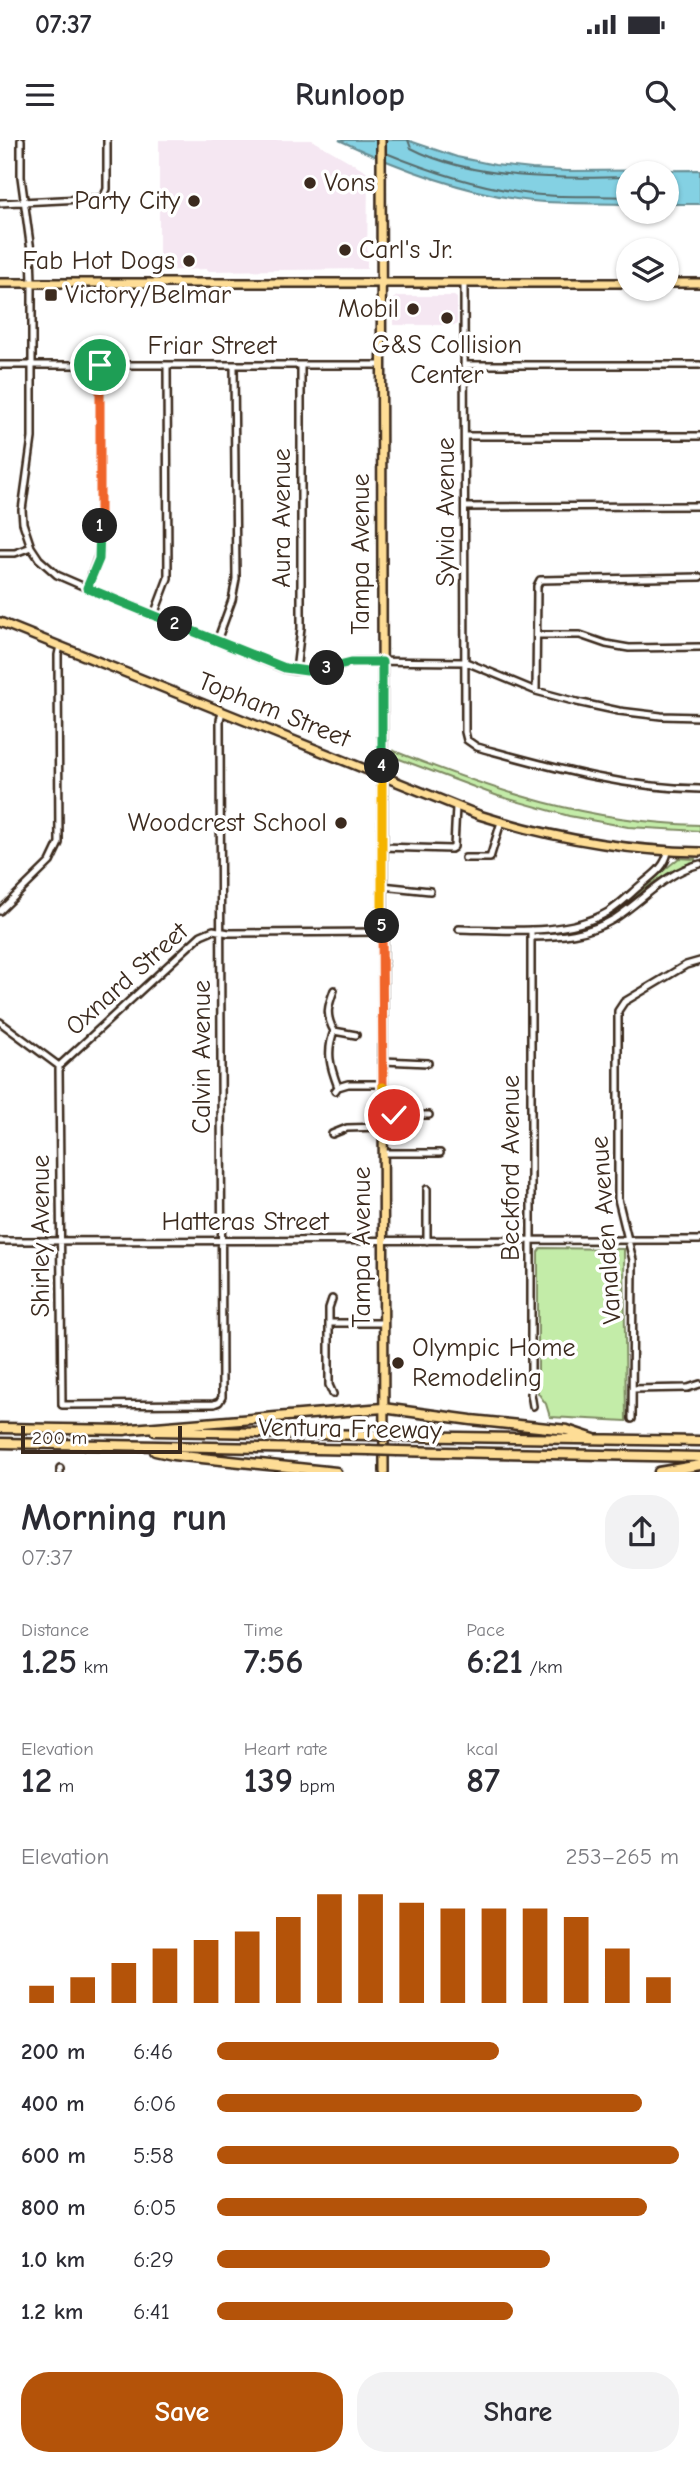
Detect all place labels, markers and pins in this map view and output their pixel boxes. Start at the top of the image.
place label: Vons [324,168,375,198]
marker: Vons [302,175,318,191]
place label: Party City [74,186,180,216]
marker: Party City [186,193,202,209]
place label: Carl's Jr. [359,235,453,265]
marker: Carl's Jr. [337,242,353,258]
place label: Fab Hot Dogs [22,246,175,276]
marker: Fab Hot Dogs [181,253,197,269]
place label: Victory/Belmar [65,280,232,310]
marker: Victory/Belmar [43,287,59,303]
place label: Mobil [338,294,399,324]
marker: Mobil [405,301,421,317]
marker: G&S Collision Center [439,310,455,326]
place label: G&S Collision Center [372,330,522,390]
pin [70,335,130,395]
pin: 1 [82,508,118,544]
pin: 2 [158,606,192,642]
pin: 3 [310,650,344,686]
pin: 4 [364,748,400,784]
place label: Woodcrest School [128,808,327,838]
marker: Woodcrest School [333,815,349,831]
pin: 5 [364,908,400,944]
pin [364,1085,424,1145]
place label: Olympic Home Remodeling [412,1333,576,1393]
marker: Olympic Home Remodeling [390,1355,406,1371]

